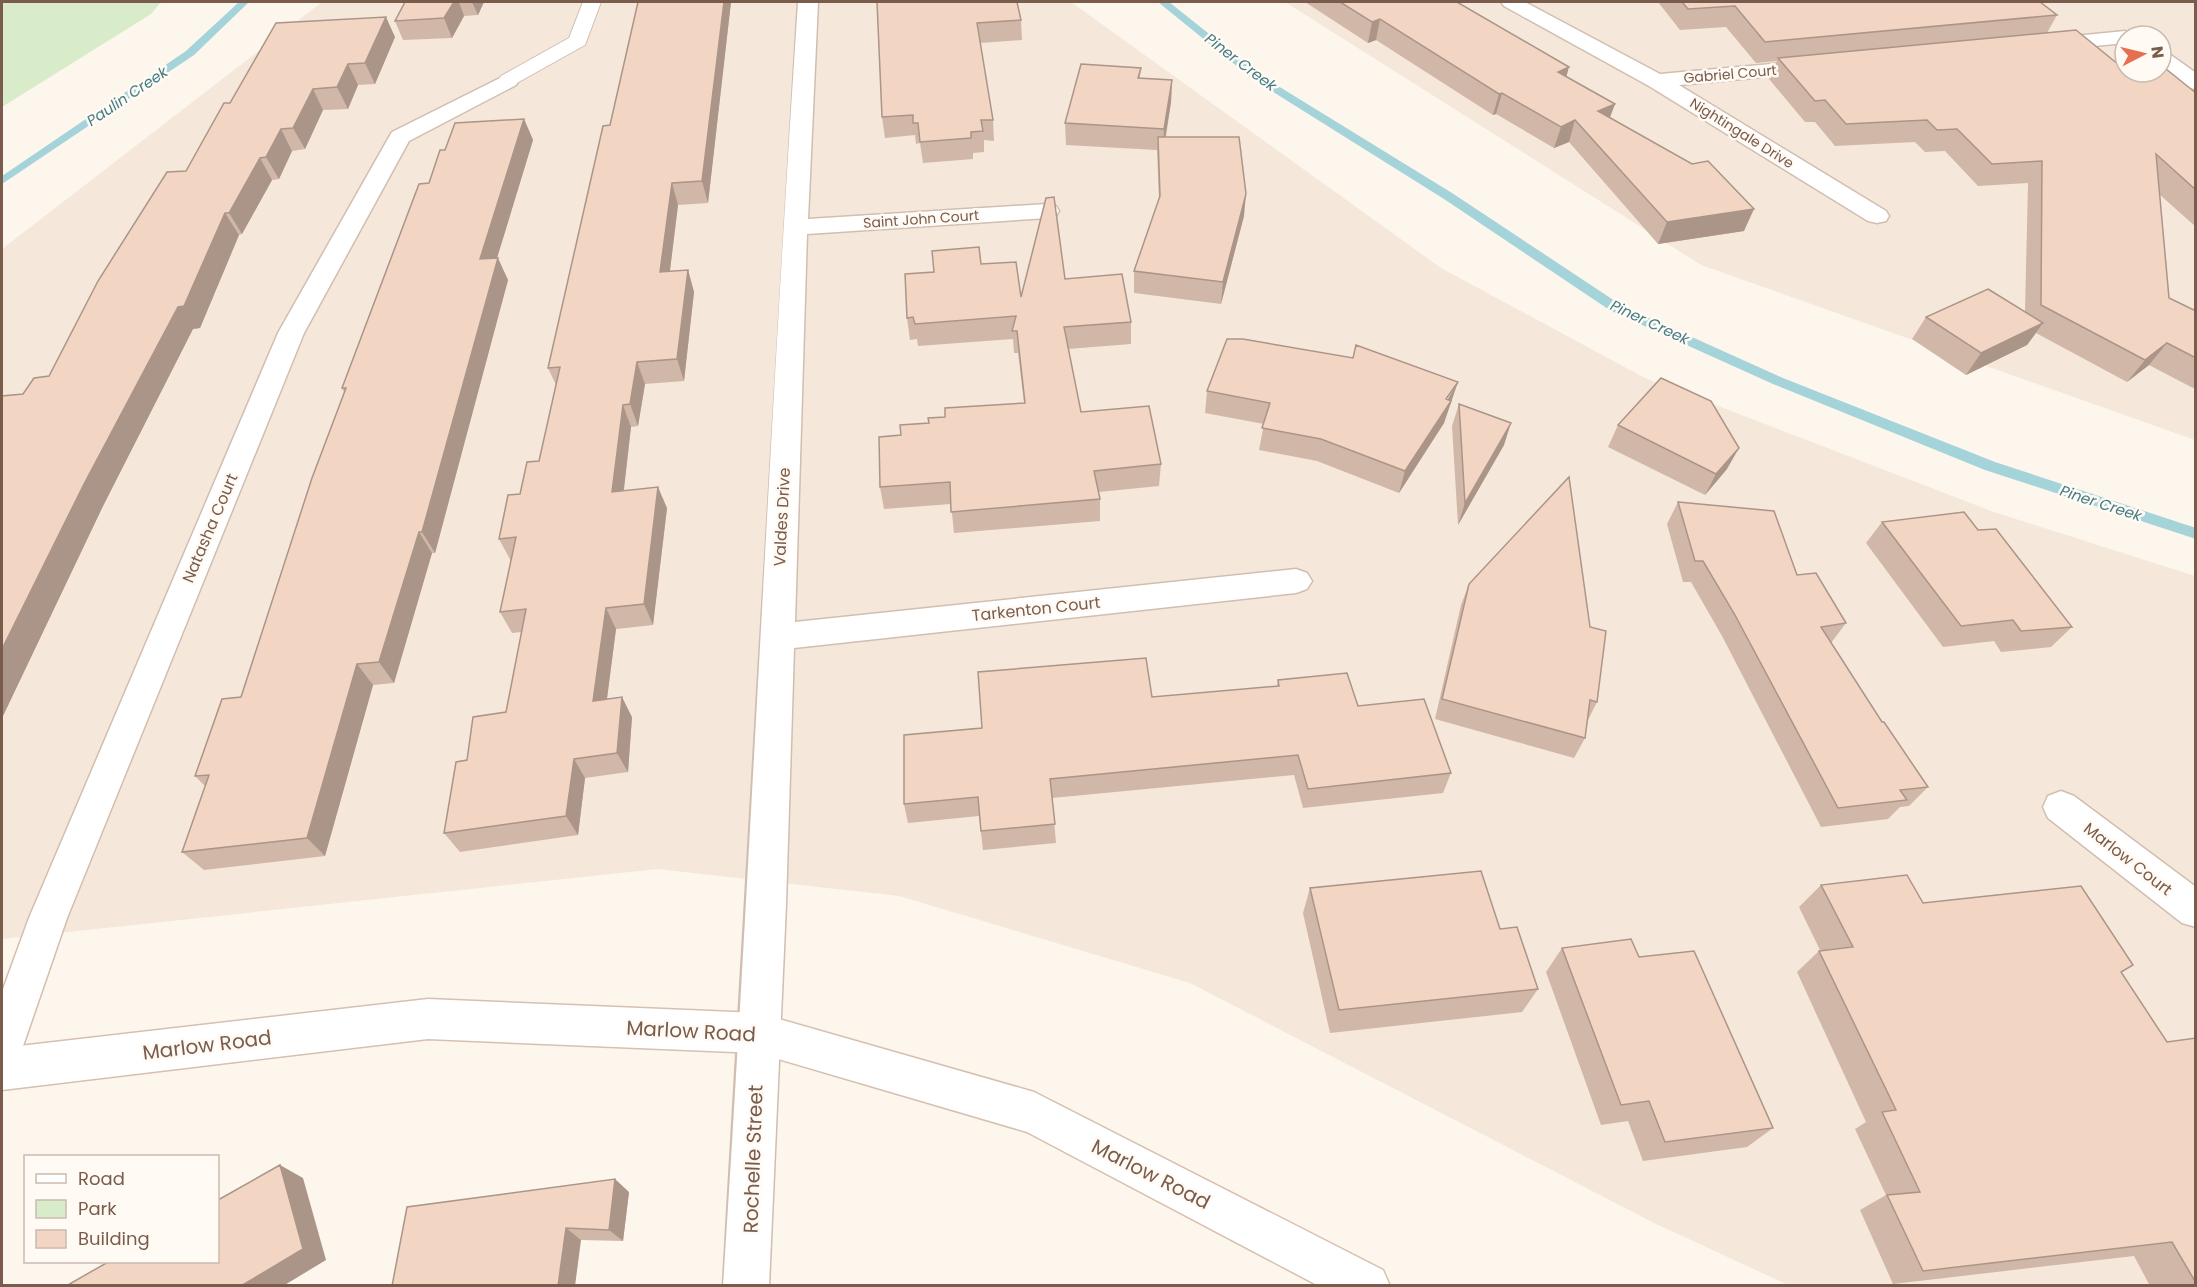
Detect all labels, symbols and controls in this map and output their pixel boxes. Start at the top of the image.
north arrow [2113,24,2173,84]
water label: Piner Creek [1201,28,1282,97]
text: N [2145,45,2170,60]
water label: Paulin Creek [82,60,173,131]
street label: Gabriel Court [1683,60,1777,88]
street label: Nightingale Drive [1686,93,1798,173]
street label: Saint John Court [862,205,980,233]
water label: Piner Creek [1607,295,1694,350]
street label: Valdes Drive [768,467,796,567]
street label: Natasha Court [177,469,244,586]
water label: Piner Creek [2057,480,2146,526]
street label: Tarkenton Court [971,591,1102,627]
street label: Marlow Court [2079,817,2177,901]
street label: Marlow Road [626,1014,756,1048]
street label: Marlow Road [141,1023,273,1067]
street label: Rochelle Street [736,1084,770,1234]
street label: Marlow Road [1087,1132,1215,1216]
legend [24,1155,219,1263]
text: Road [78,1166,125,1191]
text: Park [78,1196,117,1221]
text: Building [78,1226,150,1251]

